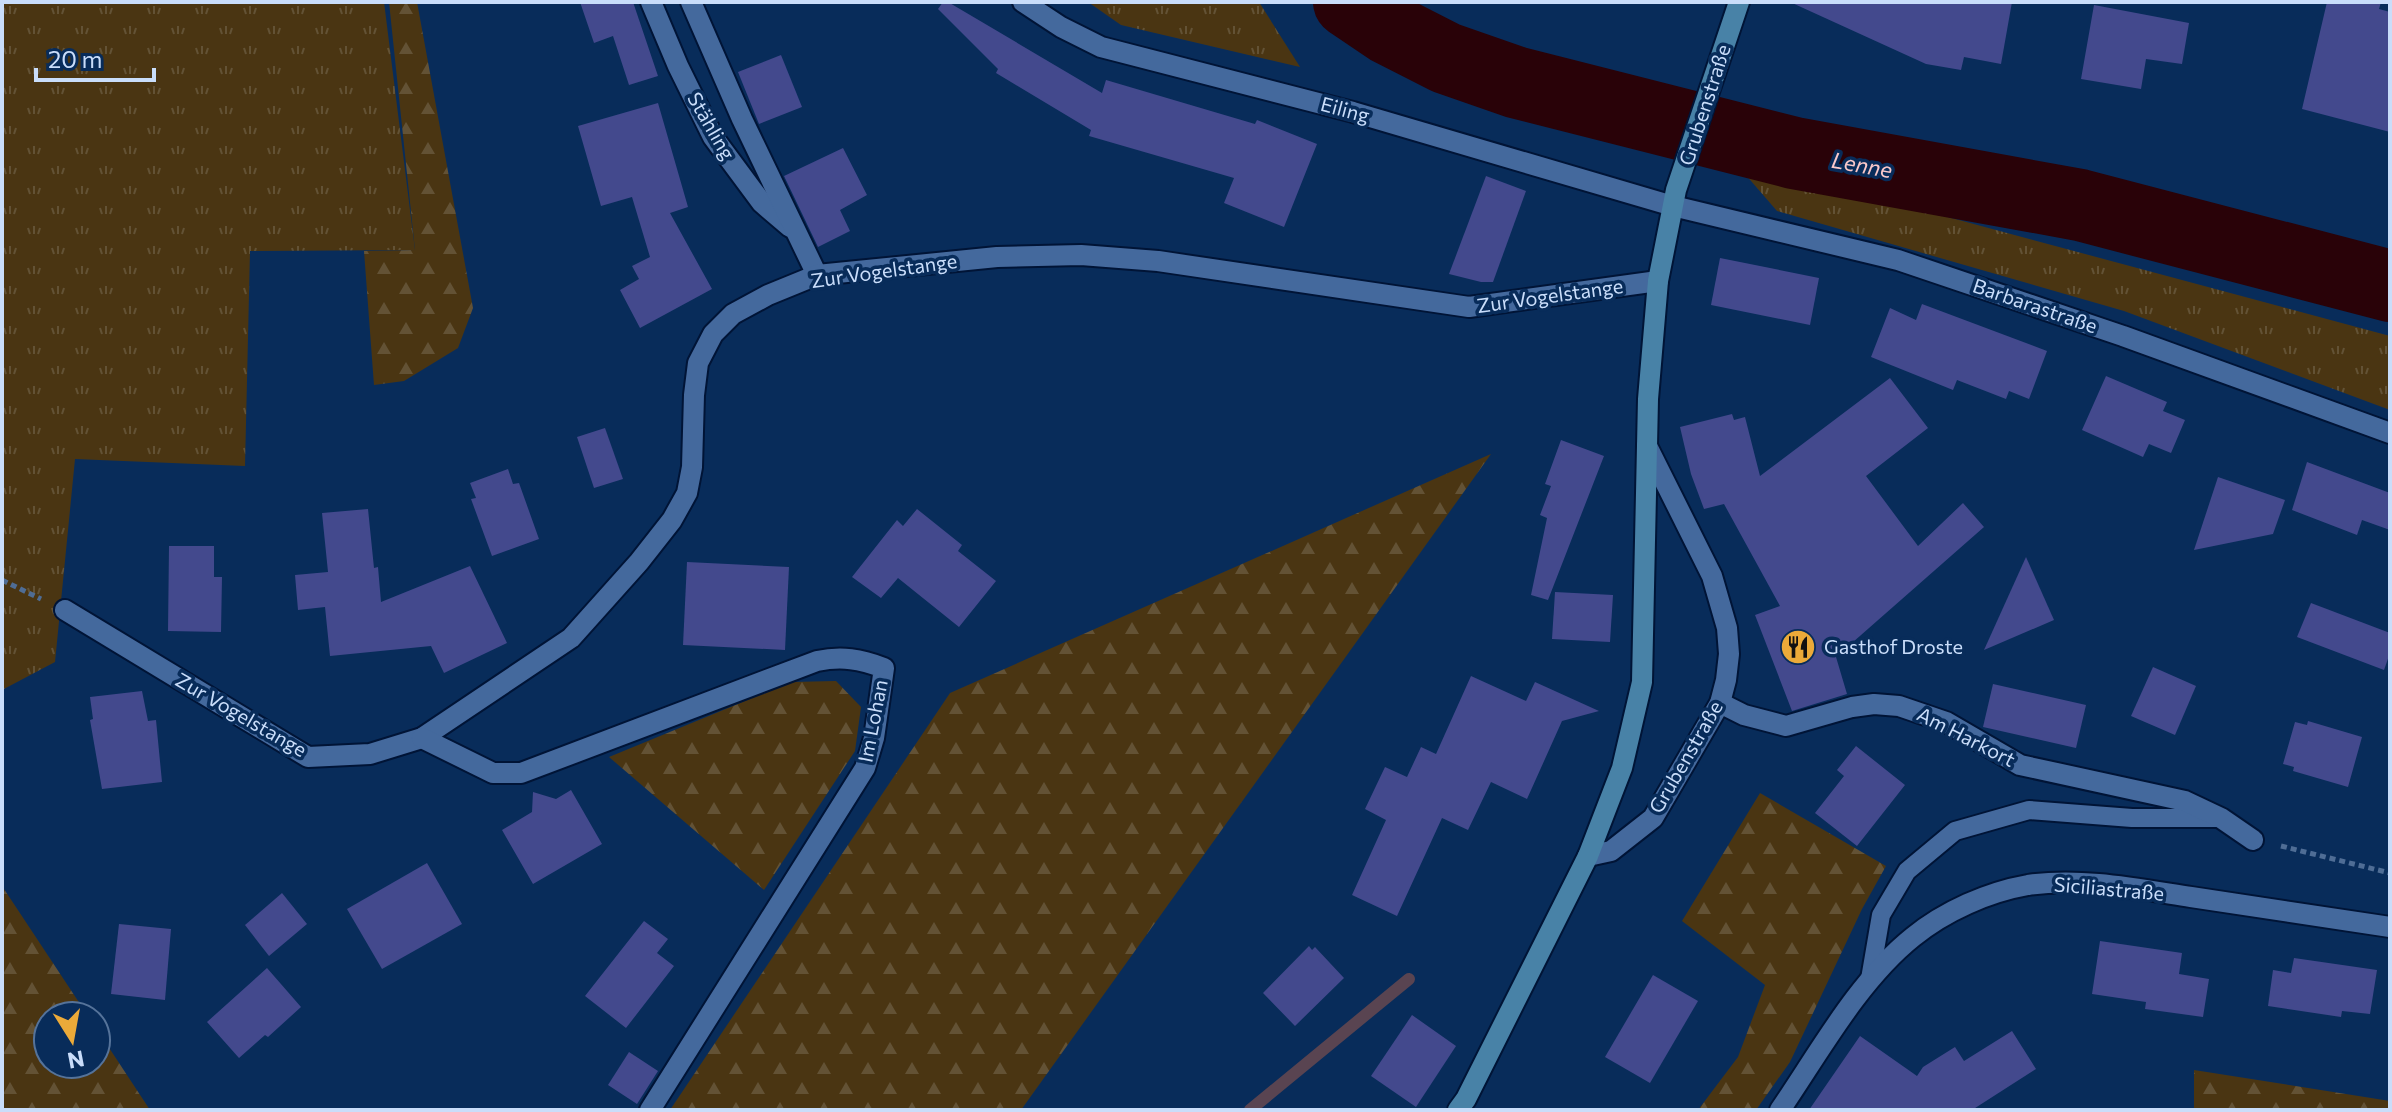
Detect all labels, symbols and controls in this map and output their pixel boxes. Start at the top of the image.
scale bar [36,32,154,82]
street label: Grubenstraße [1673,41,1735,168]
text: 20 m [48,44,102,73]
street label: Stähling [683,87,741,164]
street label: Eiling [1318,91,1372,127]
water label: Lenne [1830,146,1895,183]
street label: Zur Vogelstange [809,248,958,292]
street label: Zur Vogelstange [1475,273,1624,317]
street label: Barbarastraße [1970,273,2101,338]
restaurant icon: Gasthof Droste [1779,628,1817,666]
place label: Gasthof Droste [1824,634,1963,658]
street label: Zur Vogelstange [172,667,311,761]
street label: Im Lohan [852,677,892,764]
street label: Grubenstraße [1643,696,1727,817]
street label: Am Harkort [1913,701,2020,771]
street label: Siciliastraße [2053,871,2165,905]
north arrow [32,1000,112,1080]
text: N [65,1045,87,1075]

